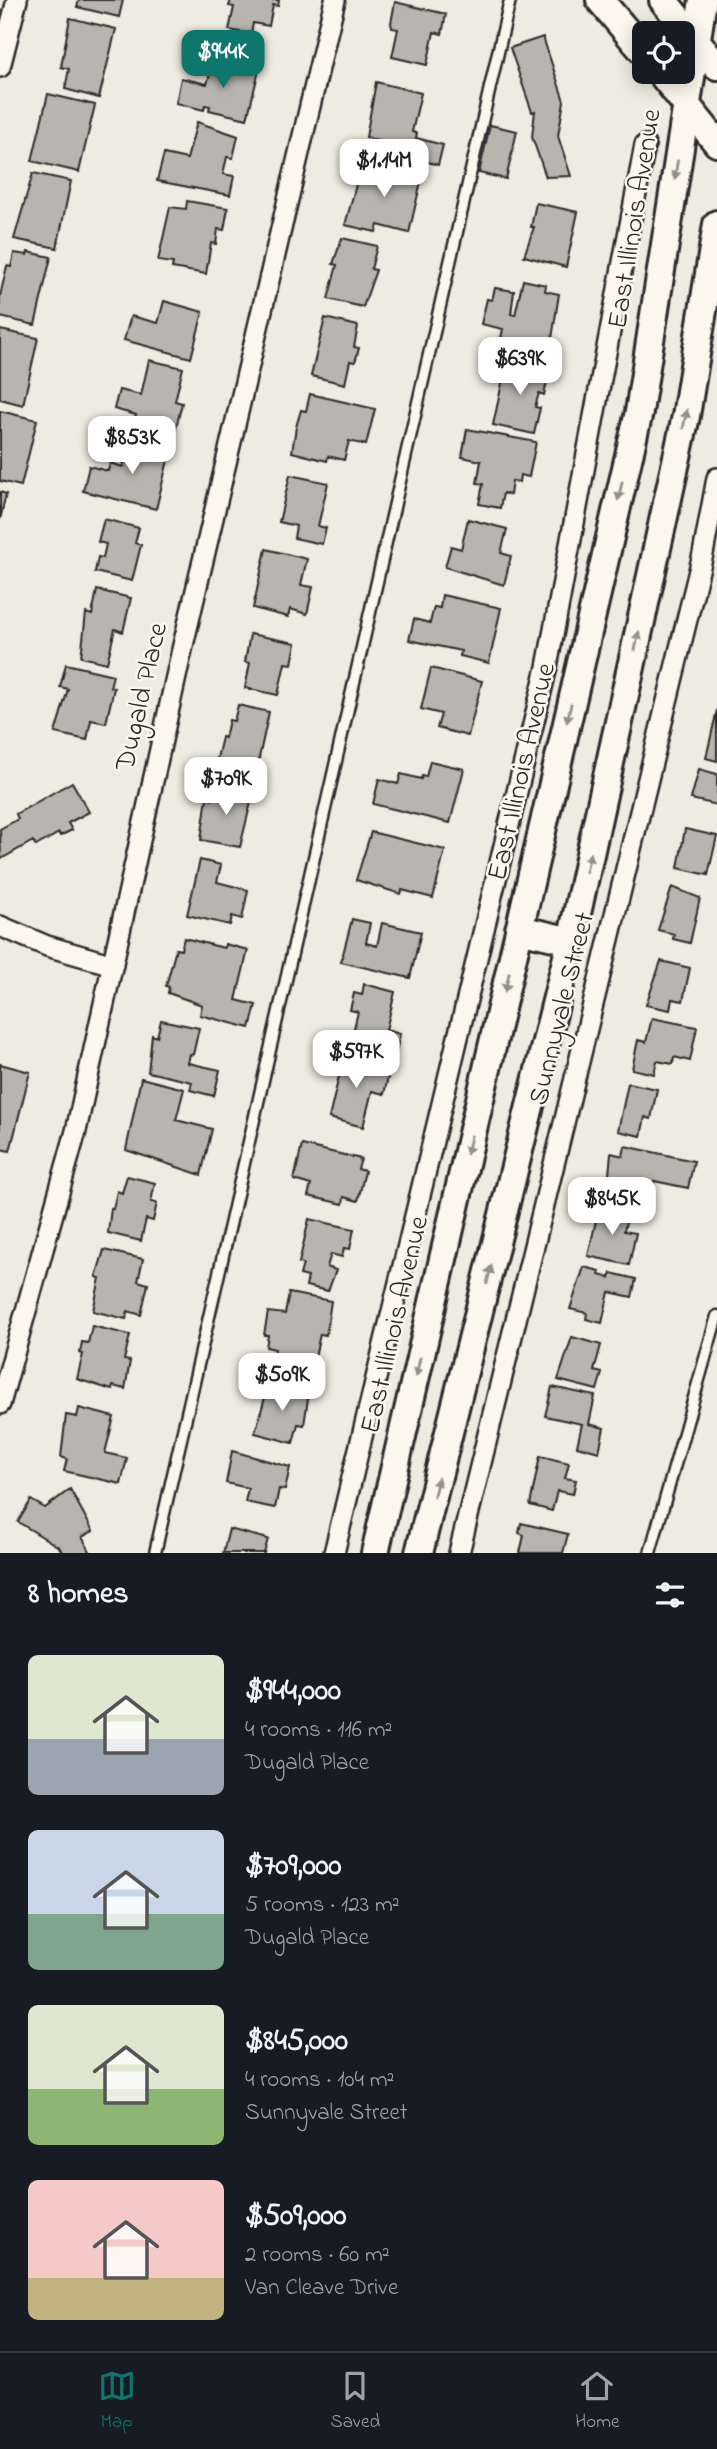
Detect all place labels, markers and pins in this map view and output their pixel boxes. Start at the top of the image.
pin: $944K [174,31,272,90]
pin: $1.14M [327,140,441,199]
pin: $639K [471,338,569,397]
pin: $853K [83,416,181,476]
pin: $709K [177,758,275,817]
pin: $597K [307,1030,405,1090]
pin: $845K [563,1178,661,1237]
pin: $509K [233,1354,331,1413]

